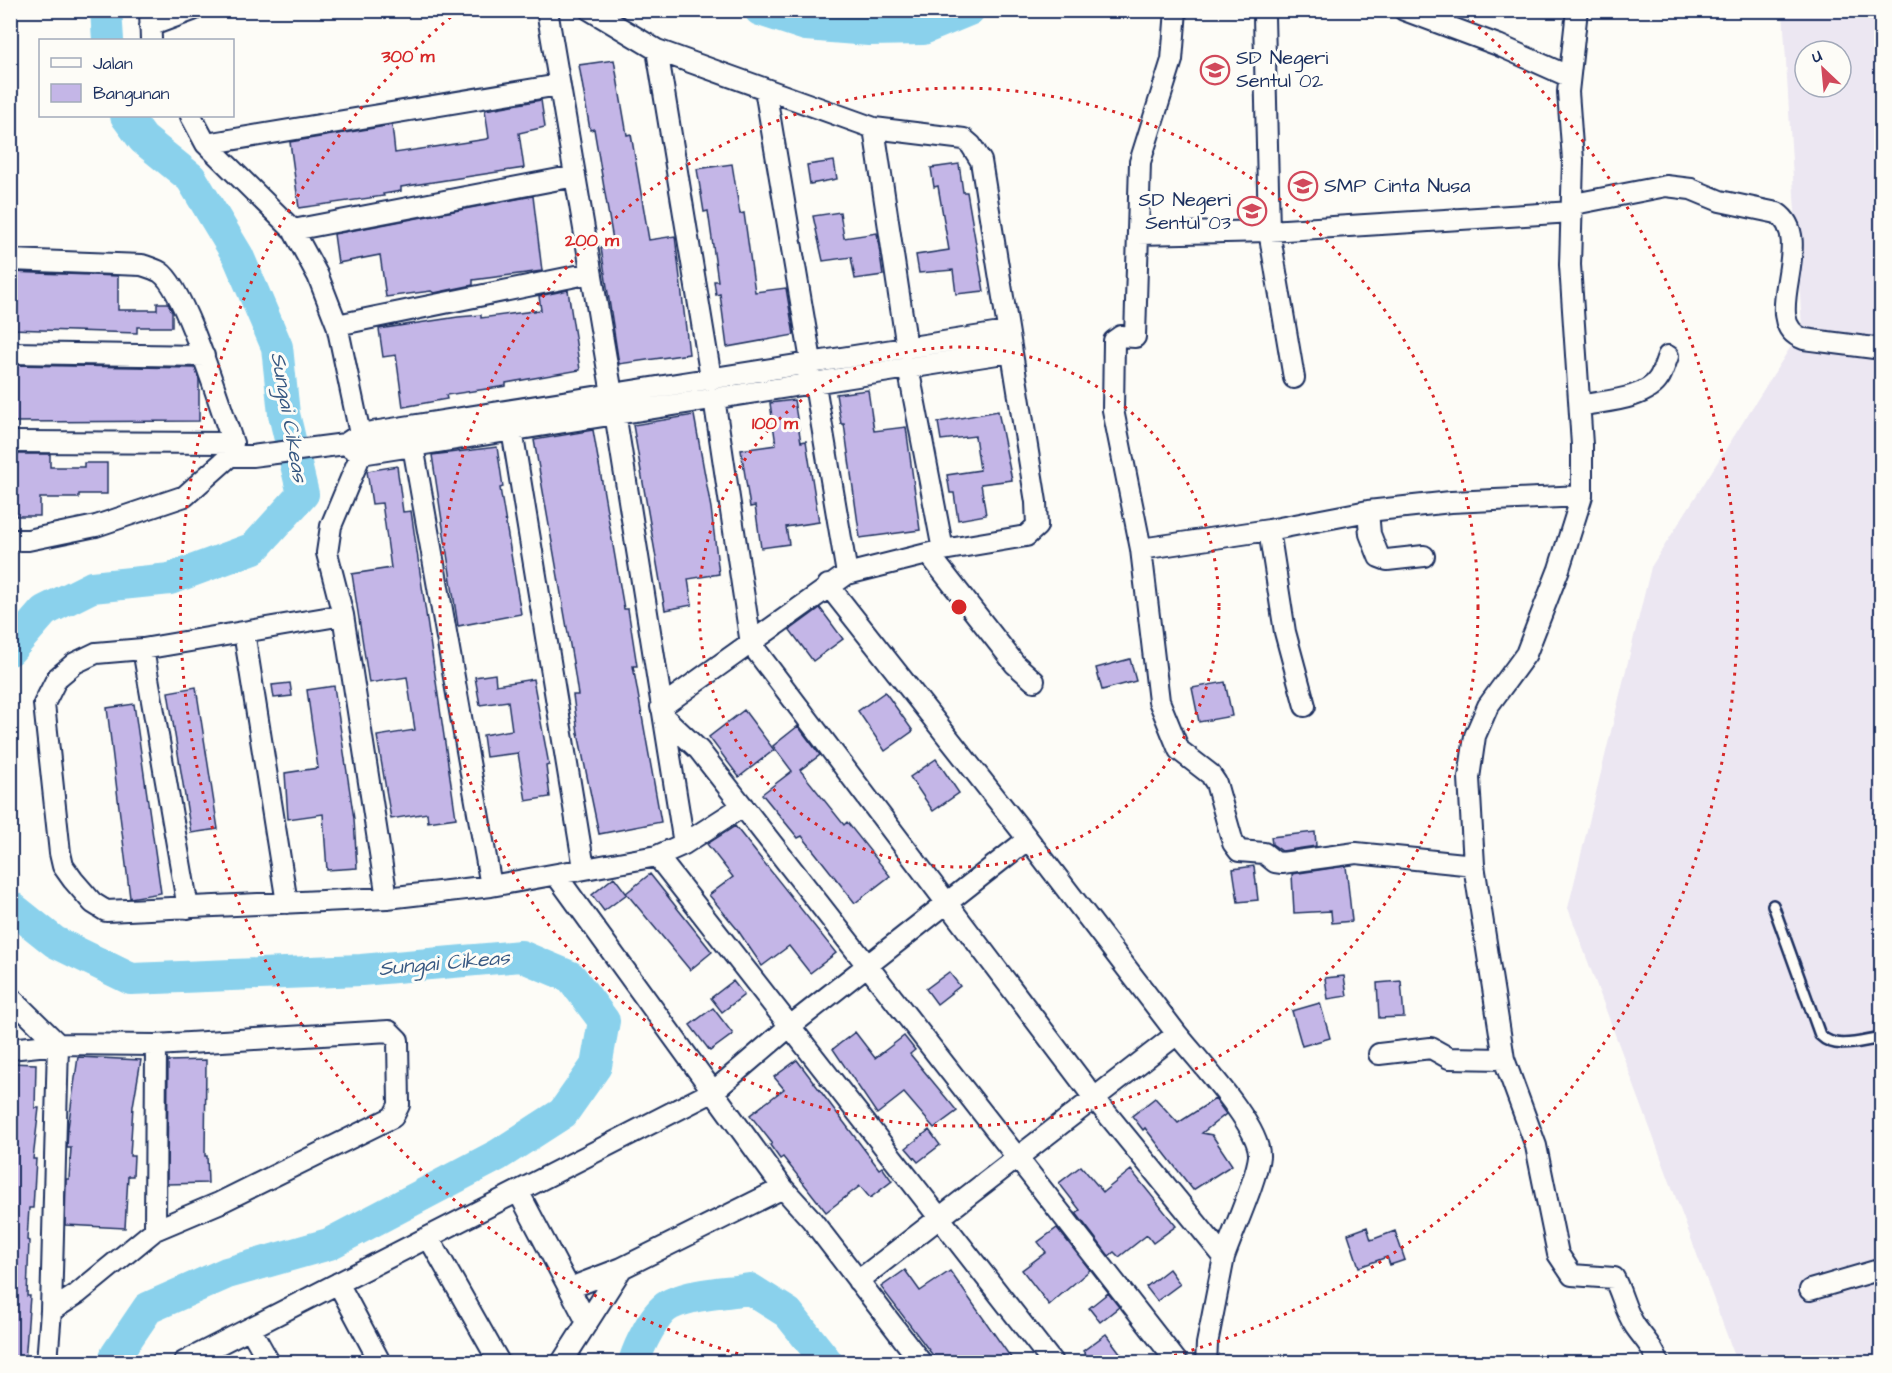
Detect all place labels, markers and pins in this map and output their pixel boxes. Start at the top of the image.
place label: SD Negeri Sentul 02 [1236,44,1328,95]
school or university icon: SD Negeri Sentul 02 [1199,54,1231,86]
school or university icon: SMP Cinta Nusa [1287,170,1319,202]
place label: SMP Cinta Nusa [1324,172,1471,200]
place label: SD Negeri Sentul 03 [1139,186,1231,237]
school or university icon: SD Negeri Sentul 03 [1236,195,1268,227]
centre of rings [949,597,969,617]

